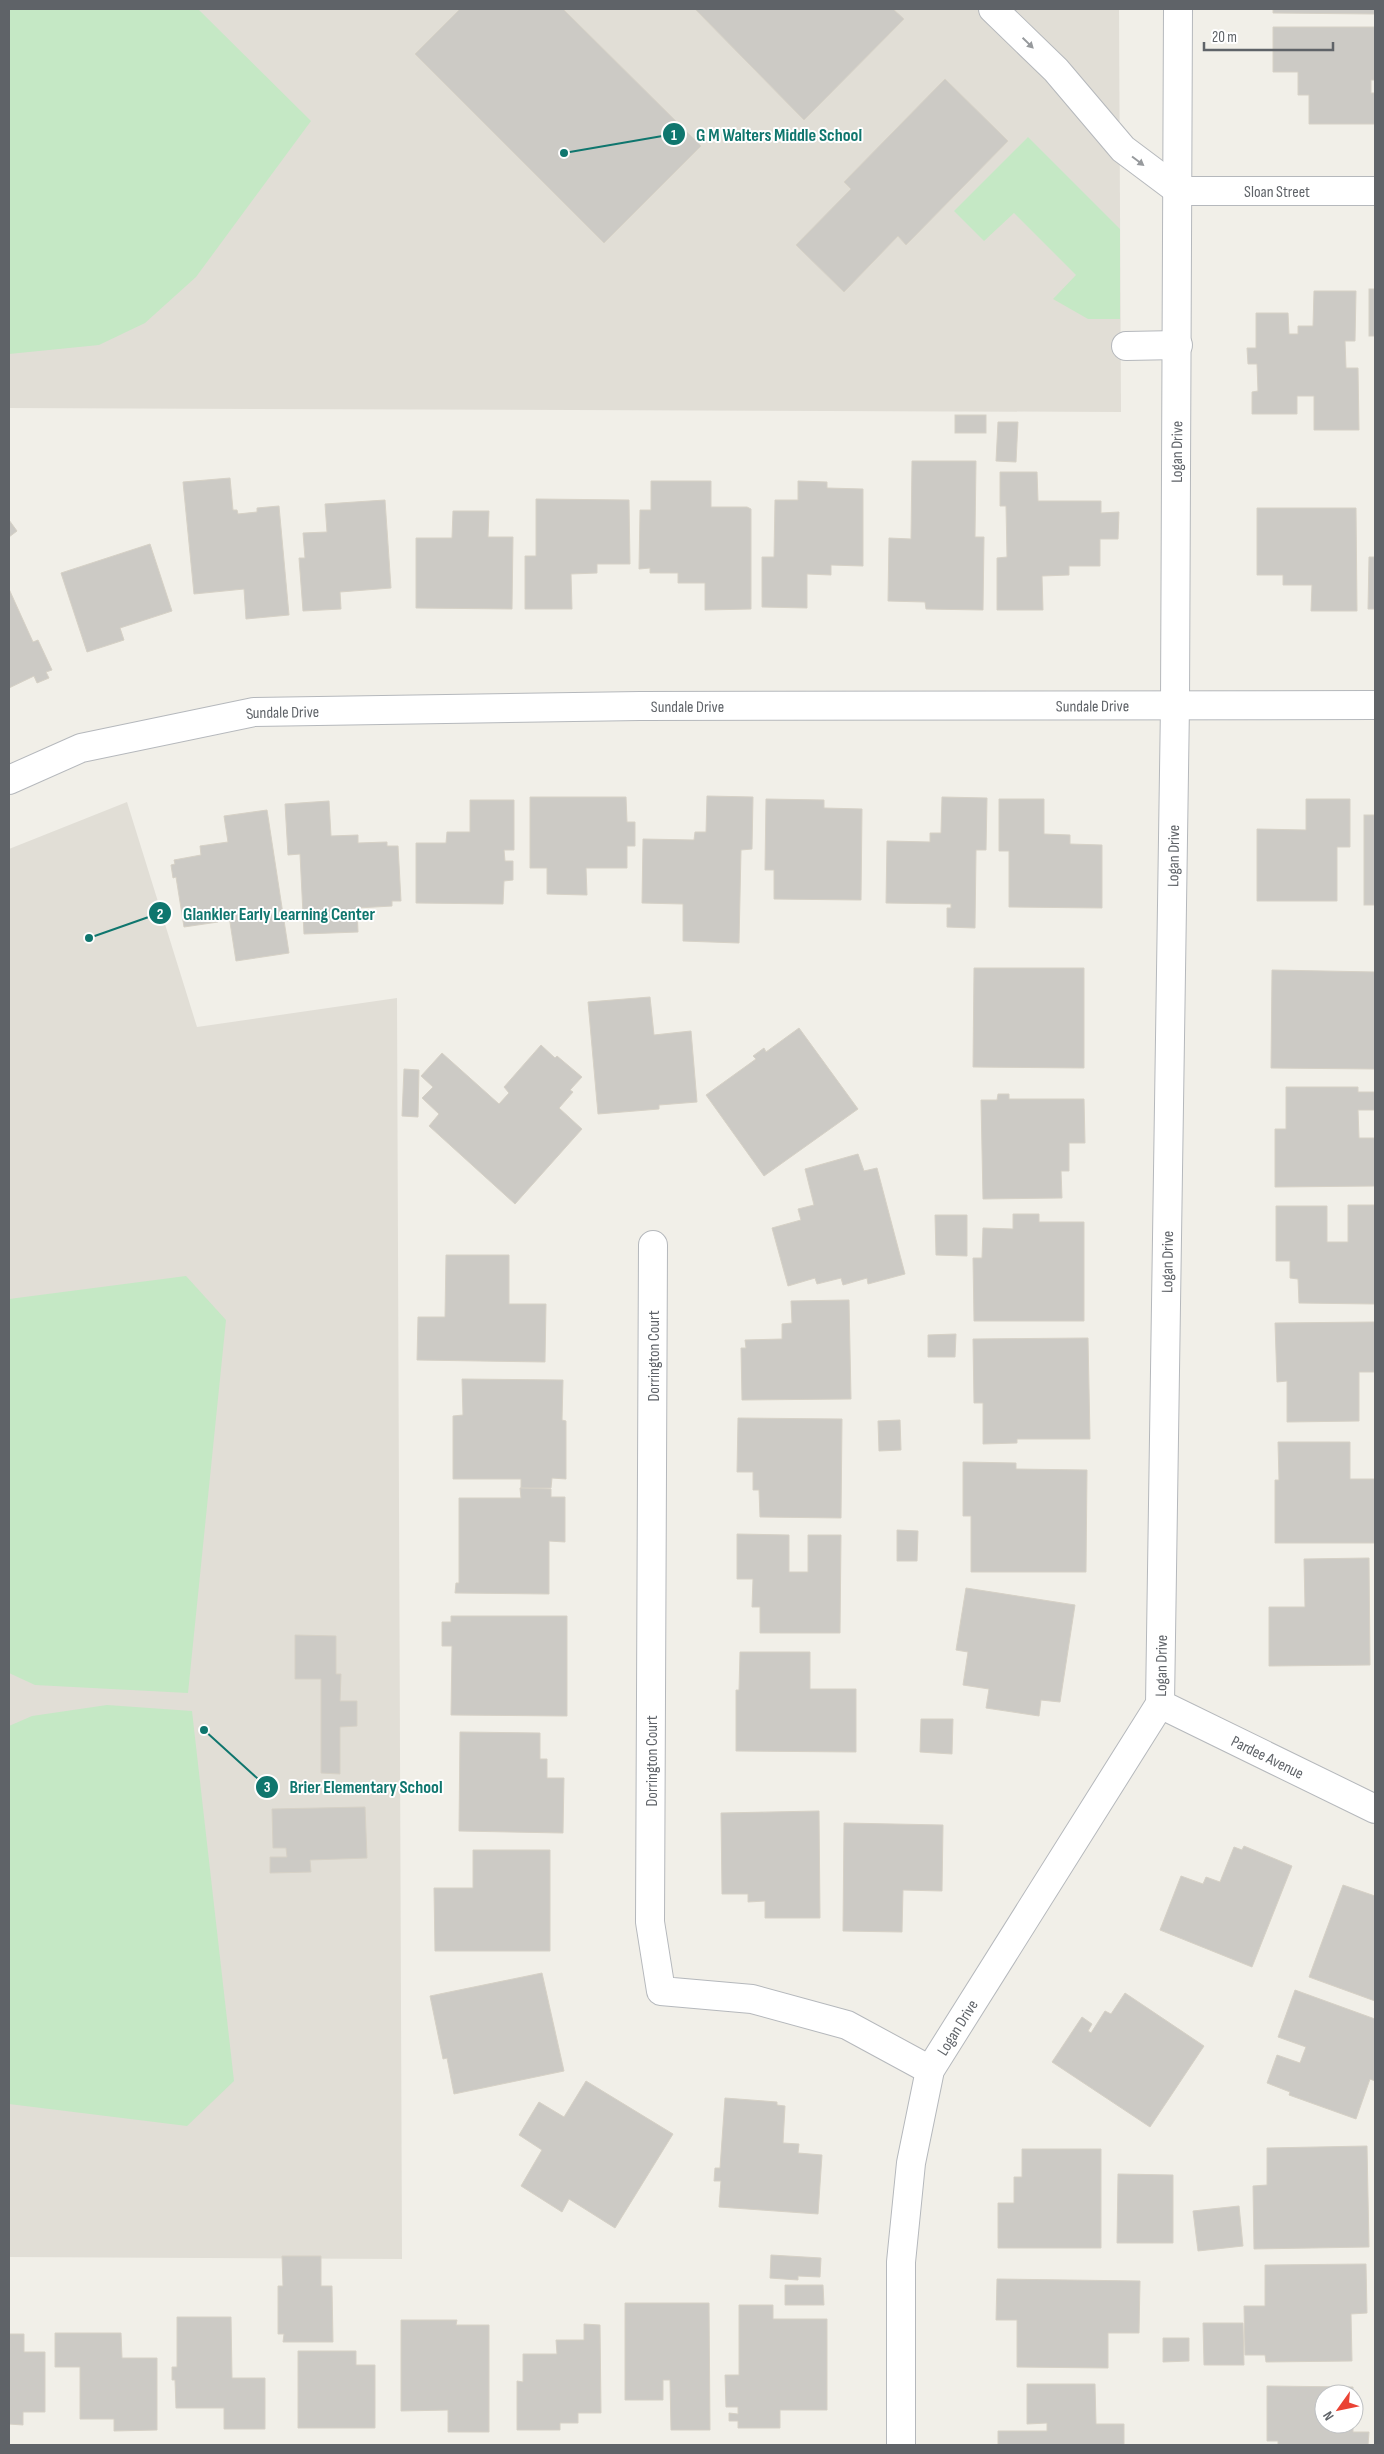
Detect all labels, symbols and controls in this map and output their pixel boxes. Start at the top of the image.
scale bar [1204,20,1333,52]
text: 20 m [1212,28,1237,47]
one-way arrow [1022,36,1034,48]
callout: G M Walters Middle School [661,118,872,151]
text: G M Walters Middle School [696,125,862,146]
text: 1 [671,126,677,145]
one-way arrow [1132,156,1145,166]
street label: Sloan Street [1244,183,1310,202]
street label: Logan Drive [1168,421,1187,483]
street label: Sundale Drive [1056,697,1129,716]
street label: Sundale Drive [651,698,724,717]
street label: Sundale Drive [244,703,319,724]
street label: Logan Drive [1164,825,1184,887]
callout: Glankler Early Learning Center [148,897,385,930]
text: Glankler Early Learning Center [183,904,375,925]
text: 2 [157,905,163,924]
street label: Logan Drive [1158,1231,1178,1293]
street label: Dorrington Court [645,1310,664,1402]
street label: Logan Drive [1152,1635,1172,1697]
street label: Dorrington Court [643,1715,662,1807]
street label: Pardee Avenue [1228,1732,1307,1784]
callout: Brier Elementary School [255,1770,453,1803]
text: Brier Elementary School [289,1777,443,1798]
text: 3 [264,1778,271,1797]
street label: Logan Drive [934,1997,983,2059]
north arrow [1314,2384,1364,2434]
text: N [1319,2408,1338,2424]

